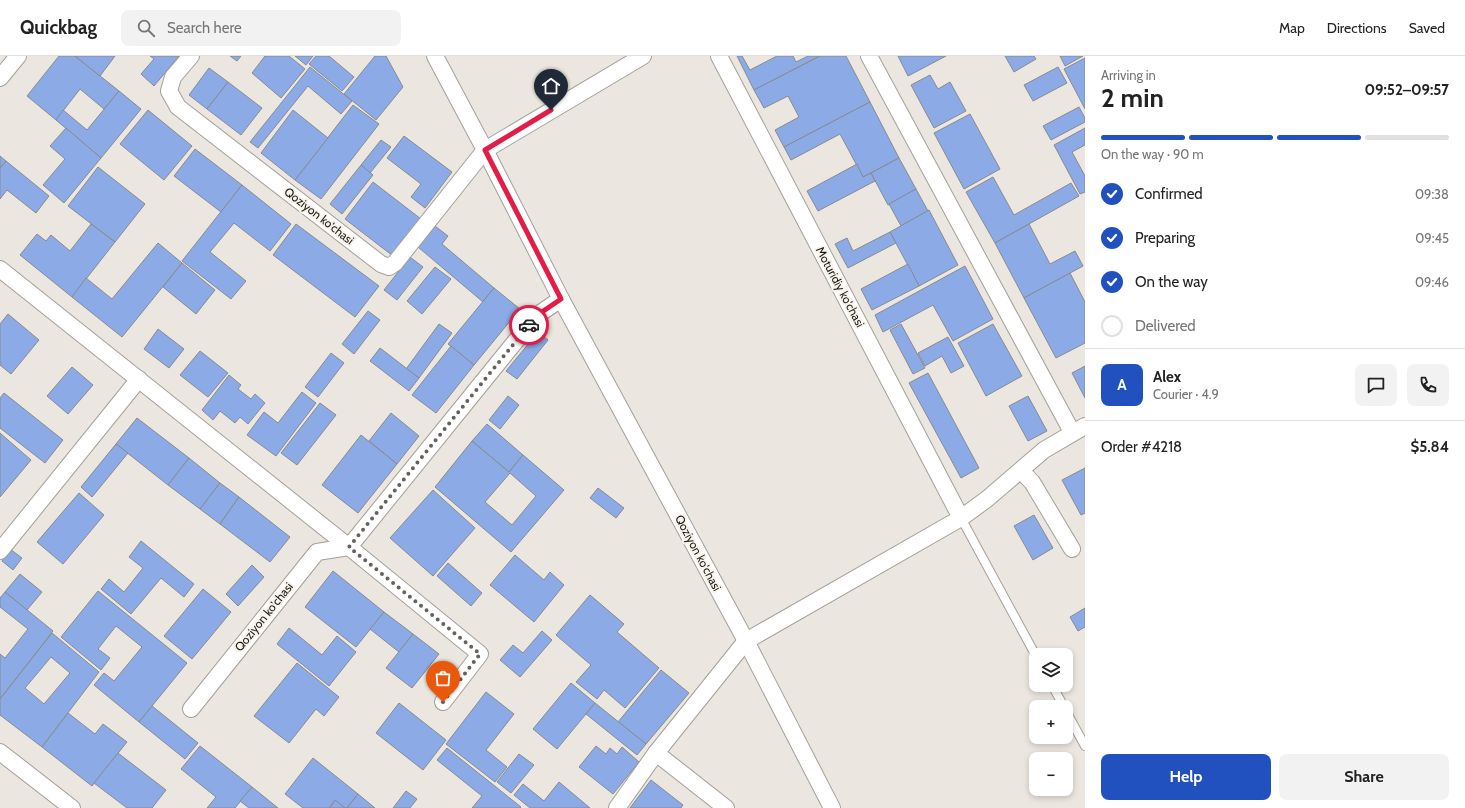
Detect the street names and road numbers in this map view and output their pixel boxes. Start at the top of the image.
street label: Qoziyon ko'chasi [281,184,357,247]
street label: Moturidiy ko'chasi [813,244,868,330]
street label: Qoziyon ko'chasi [672,512,725,594]
street label: Qoziyon ko'chasi [231,579,296,654]

